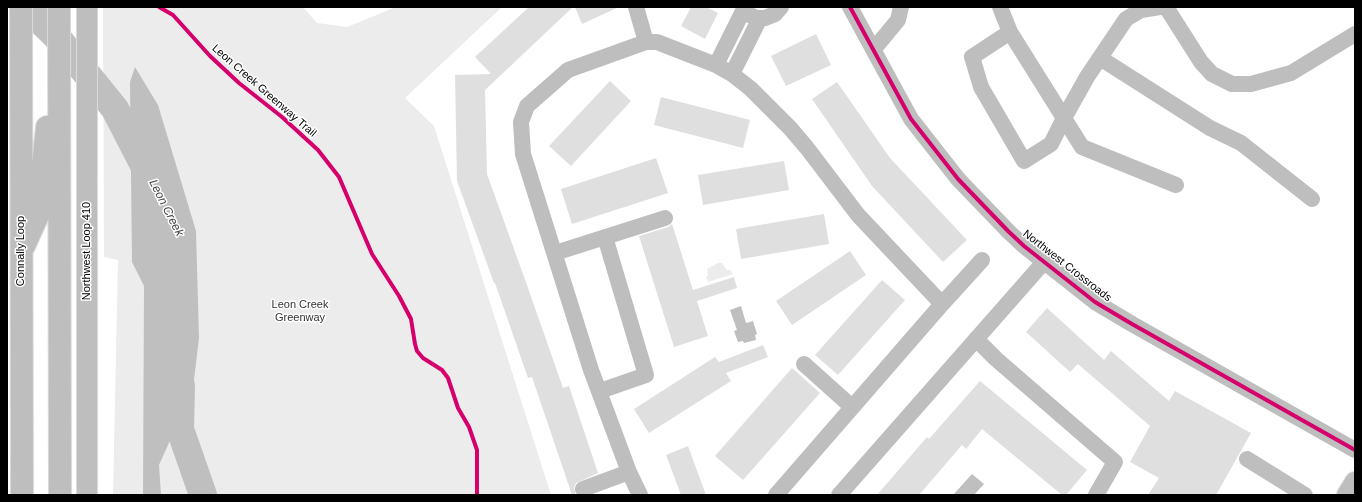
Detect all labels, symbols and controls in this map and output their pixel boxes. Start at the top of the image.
street label: Leon Creek Greenway Trail [209,42,319,140]
water label: Leon Creek [146,177,186,239]
street label: Northwest Loop 410 [80,202,94,300]
street label: Connally Loop [14,216,28,286]
street label: Northwest Crossroads [1020,227,1114,305]
park label: Leon Creek Greenway [272,298,328,324]

